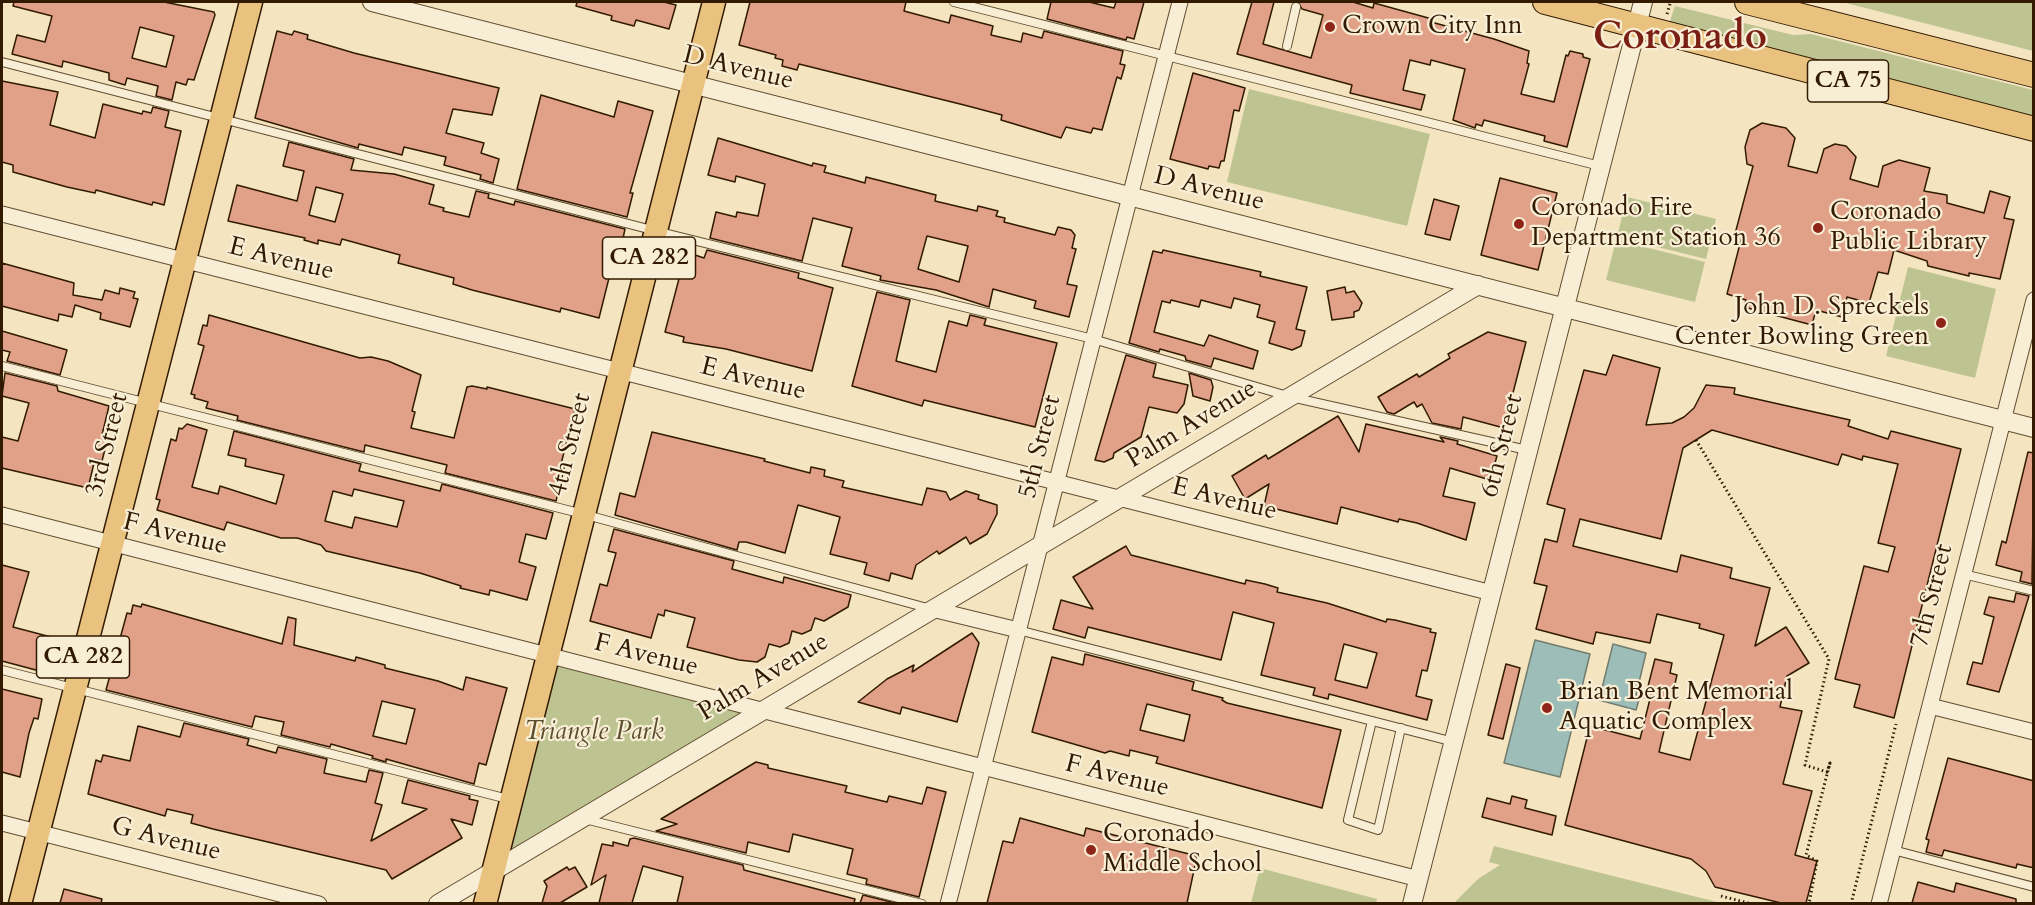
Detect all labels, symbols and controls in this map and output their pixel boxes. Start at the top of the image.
place label: Crown City Inn [1342,11,1523,43]
district label: Coronado [1593,16,1767,62]
marker: Crown City Inn [1323,20,1337,34]
street label: D Avenue [680,40,796,98]
road number: CA 75 [1808,60,1888,102]
street label: D Avenue [1151,161,1267,219]
place label: Coronado Fire Department Station 36 [1531,193,1781,255]
place label: Coronado Public Library [1830,197,1987,258]
marker: Coronado Fire Department Station 36 [1512,217,1526,231]
marker: Coronado Public Library [1811,221,1825,235]
street label: E Avenue [225,232,337,288]
road number: CA 282 [602,237,696,279]
place label: John D. Spreckels Center Bowling Green [1675,292,1929,354]
marker: John D. Spreckels Center Bowling Green [1934,316,1948,330]
street label: E Avenue [697,352,809,408]
street label: Palm Avenue [1121,374,1263,476]
street label: 3rd Street [80,390,136,500]
street label: 4th Street [543,390,599,500]
street label: 6th Street [1475,391,1531,501]
street label: 5th Street [1013,392,1069,502]
street label: E Avenue [1168,472,1280,528]
street label: F Avenue [120,507,230,563]
street label: 7th Street [1905,541,1961,651]
street label: Palm Avenue [693,627,835,729]
street label: F Avenue [591,628,701,684]
road number: CA 282 [36,636,130,678]
place label: Brian Bent Memorial Aquatic Complex [1559,677,1793,738]
marker: Brian Bent Memorial Aquatic Complex [1540,701,1554,715]
park label: Triangle Park [524,717,664,749]
street label: F Avenue [1062,749,1172,805]
street label: G Avenue [108,811,224,869]
place label: Coronado Middle School [1103,819,1262,880]
marker: Coronado Middle School [1084,843,1098,857]

